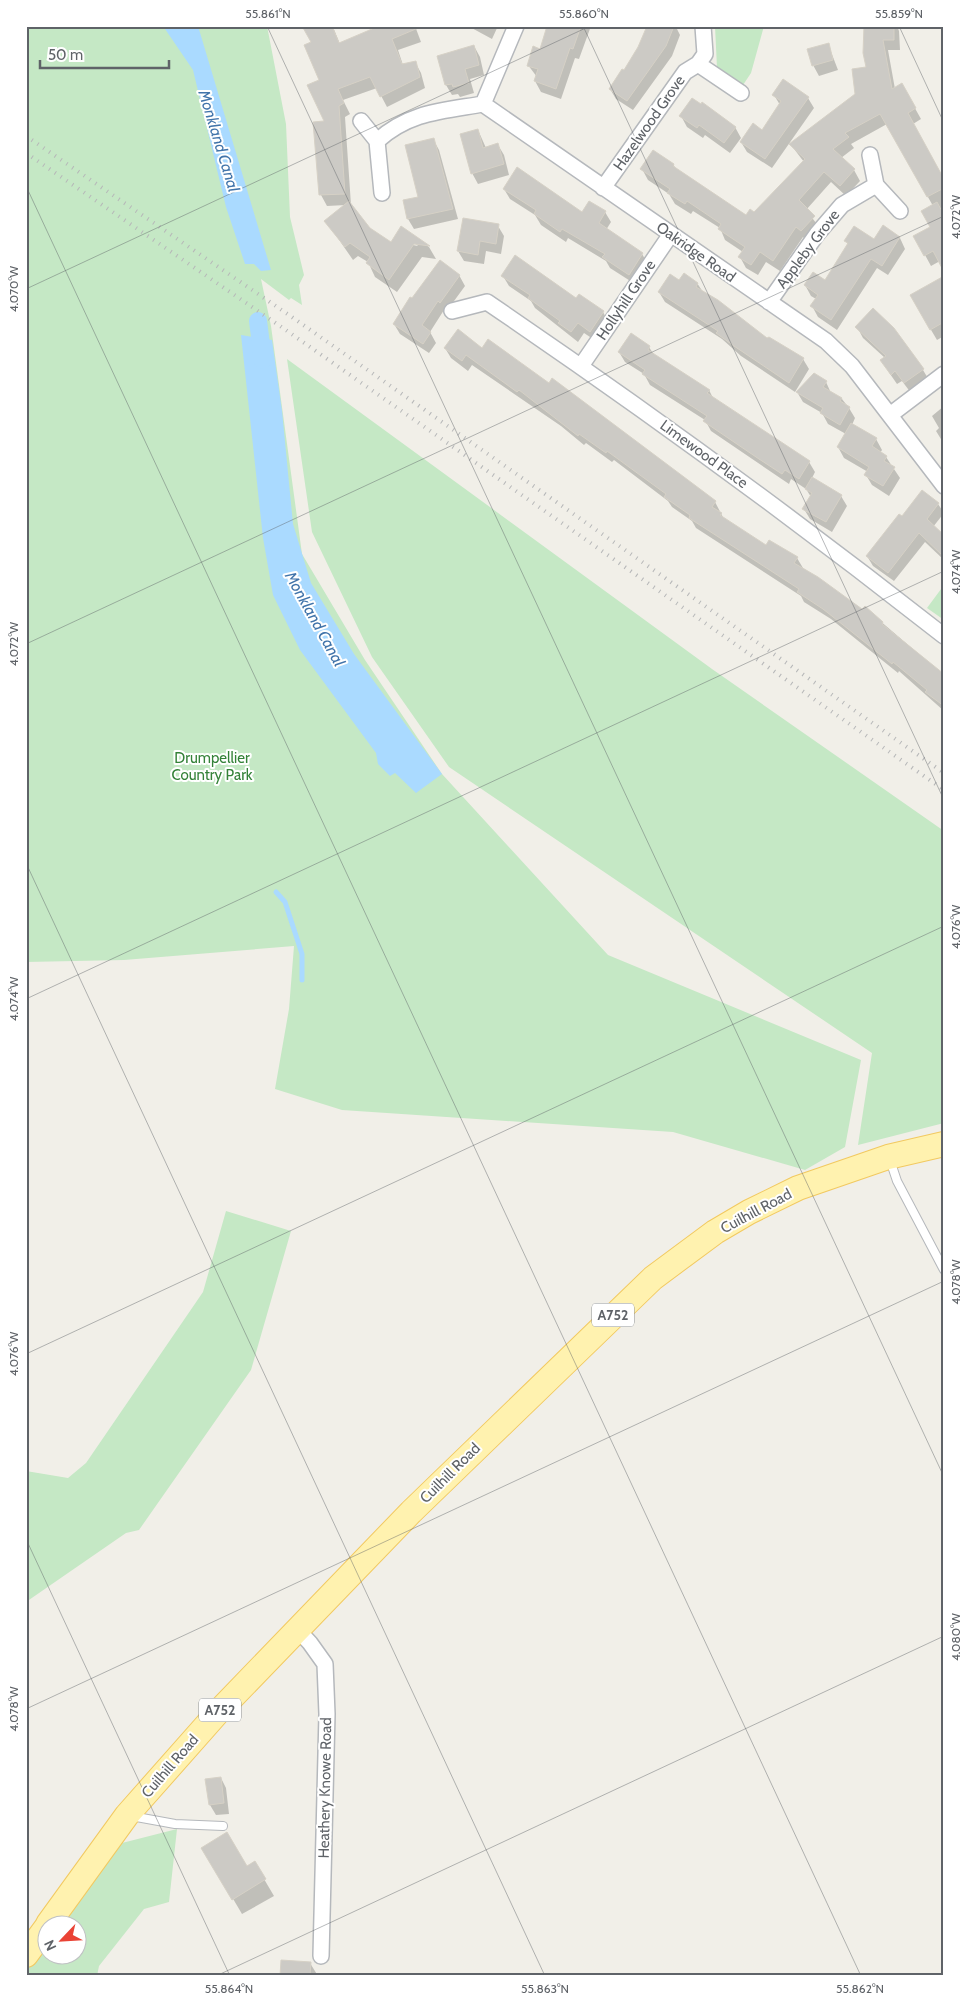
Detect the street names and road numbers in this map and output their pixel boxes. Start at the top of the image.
street label: Hazelwood Grove [609,72,689,174]
street label: Appleby Grove [773,206,844,292]
street label: Oakridge Road [653,218,739,286]
street label: Hollyhill Grove [593,256,660,343]
street label: Limewood Place [657,416,752,492]
street label: Cuilhill Road [717,1185,795,1237]
road number: A752 [592,1304,634,1326]
street label: Cuilhill Road [416,1439,484,1507]
road number: A752 [199,1698,241,1722]
street label: Heathery Knowe Road [315,1717,335,1859]
street label: Cuilhill Road [138,1731,202,1801]

